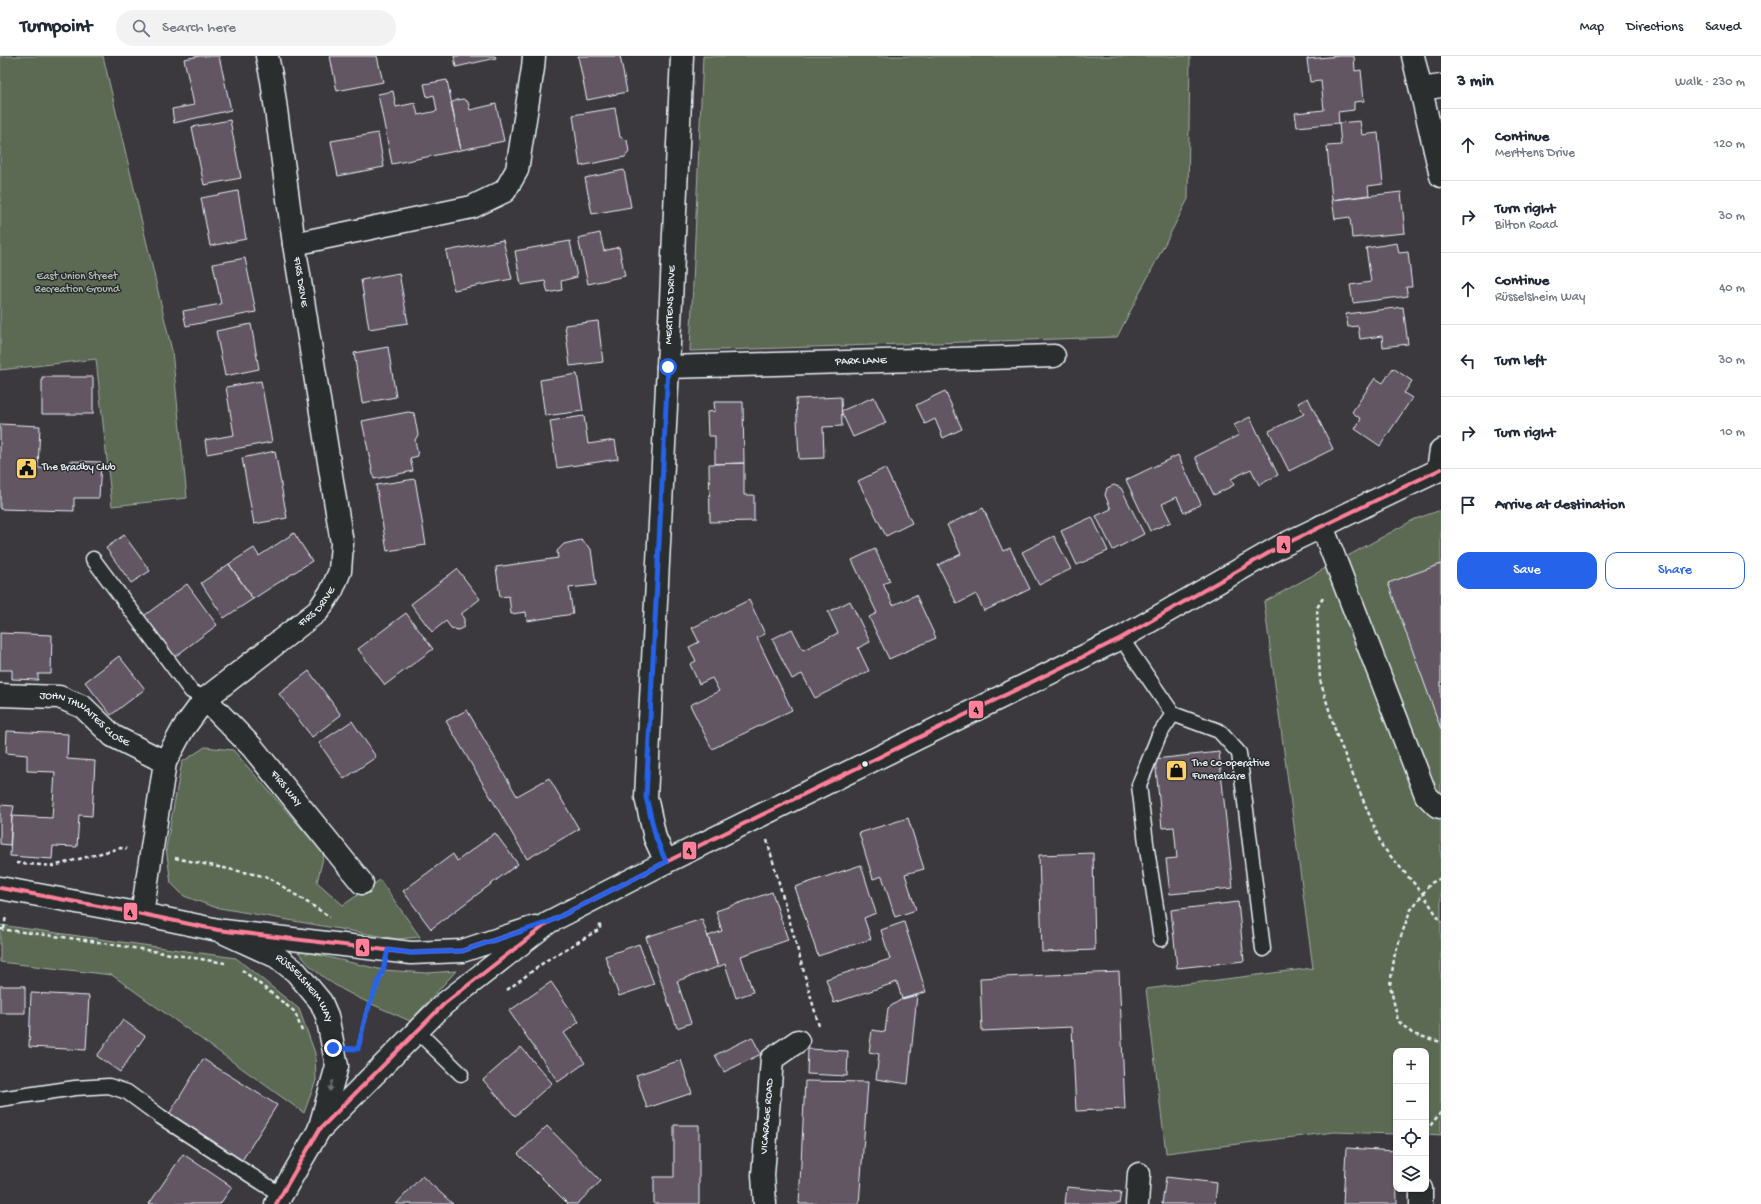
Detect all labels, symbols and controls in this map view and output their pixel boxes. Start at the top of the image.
search box [116,10,396,46]
text: Turnpoint [20,16,92,39]
icon: search [130,17,152,39]
text: Search here [162,19,236,37]
text: Map [1580,19,1604,36]
text: Directions [1626,19,1683,36]
text: Saved [1705,19,1741,36]
text: 3 min [1457,72,1494,92]
text: Walk · 230 m [1675,75,1745,90]
text: Continue [1495,128,1549,146]
icon: ahead [1457,134,1479,156]
text: 120 m [1714,137,1745,152]
text: Merttens Drive [1495,146,1575,161]
text: Turn right [1495,200,1555,218]
icon: right [1457,206,1479,228]
text: 30 m [1719,209,1745,224]
text: Bilton Road [1495,218,1557,233]
street label: FIRS DRIVE [290,255,310,309]
street label: MERTTENS DRIVE [663,264,679,345]
park label: East Union Street Recreation Ground [35,271,121,296]
text: Continue [1495,272,1549,290]
icon: ahead [1457,278,1479,300]
text: 40 m [1719,281,1745,296]
text: Rüsselsheim Way [1495,290,1585,305]
icon: left [1457,350,1479,372]
text: Turn left [1495,352,1546,370]
text: 30 m [1719,353,1745,368]
street label: PARK LANE [834,355,888,368]
route start [659,358,677,376]
icon: right [1457,422,1479,444]
text: Turn right [1495,424,1555,442]
text: 10 m [1720,425,1745,440]
public building icon: The Bradby Club [14,455,40,481]
place label: The Bradby Club [41,462,116,474]
icon: arrive [1457,494,1479,516]
text: Arrive at destination [1495,496,1625,514]
line badge: 4 [1276,535,1291,554]
text: 4 [1280,541,1287,553]
button: Save [1457,552,1597,589]
button: Share [1605,552,1745,589]
street label: FIRS DRIVE [295,584,339,630]
street label: JOHN THWAITES CLOSE [39,690,133,750]
line badge: 4 [968,700,984,719]
text: 4 [972,705,979,717]
shop icon: The Co-operative Funeralcare [1164,757,1190,783]
place label: The Co-operative Funeralcare [1191,758,1270,783]
unlabelled marker [860,759,870,769]
street label: FIRS WAY [267,768,304,809]
line badge: 4 [682,841,697,860]
text: 4 [685,846,692,858]
line badge: 4 [123,902,138,921]
text: 4 [126,908,133,920]
line badge: 4 [355,938,370,957]
text: 4 [358,943,365,955]
street label: RÜSSELSHEIM WAY [273,952,334,1023]
route end [324,1039,342,1057]
map controls [1393,1048,1429,1192]
button: + [1393,1048,1429,1084]
street label: VICARAGE ROAD [759,1077,777,1156]
one-way arrow [328,1080,334,1092]
button: − [1393,1084,1429,1120]
button: locate [1393,1120,1429,1156]
button: layers [1393,1156,1429,1192]

